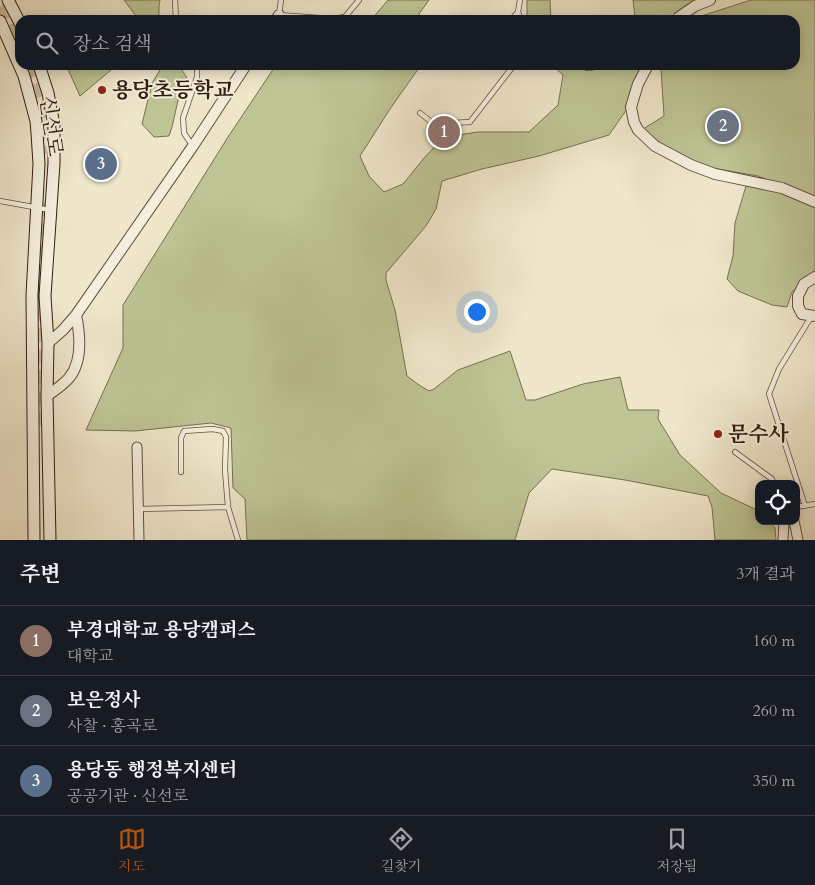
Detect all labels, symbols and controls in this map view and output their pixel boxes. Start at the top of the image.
search box [15,15,800,70]
icon: search [33,29,61,57]
text: 장소 검색 [73,31,152,57]
place label: 용당초등학교 [112,76,234,105]
marker: 용당초등학교 [96,84,108,96]
street label: 신선로 [32,94,70,158]
pin: 2 [707,107,739,145]
pin: 1 [428,113,460,151]
pin: 3 [85,145,117,183]
your location [464,299,490,325]
place label: 문수사 [728,420,790,449]
marker: 문수사 [712,428,724,440]
map controls [755,480,800,525]
button: locate [755,480,800,525]
text: 주변 [20,560,61,589]
text: 3개 결과 [736,563,795,585]
text: 부경대학교 용당캠퍼스 [67,617,256,643]
text: 1 [32,630,40,652]
text: 160 m [753,630,795,652]
text: 대학교 [67,645,113,667]
text: 보은정사 [67,687,140,713]
text: 2 [32,700,40,722]
text: 260 m [753,700,795,722]
text: 사찰 · 홍곡로 [67,715,157,737]
text: 용당동 행정복지센터 [67,757,237,783]
text: 3 [32,770,40,792]
text: 350 m [753,770,795,792]
text: 공공기관 · 신선로 [67,785,188,807]
tab: 지도 [118,825,146,876]
tab: 길찾기 [381,825,422,876]
tab: 저장됨 [657,825,697,876]

